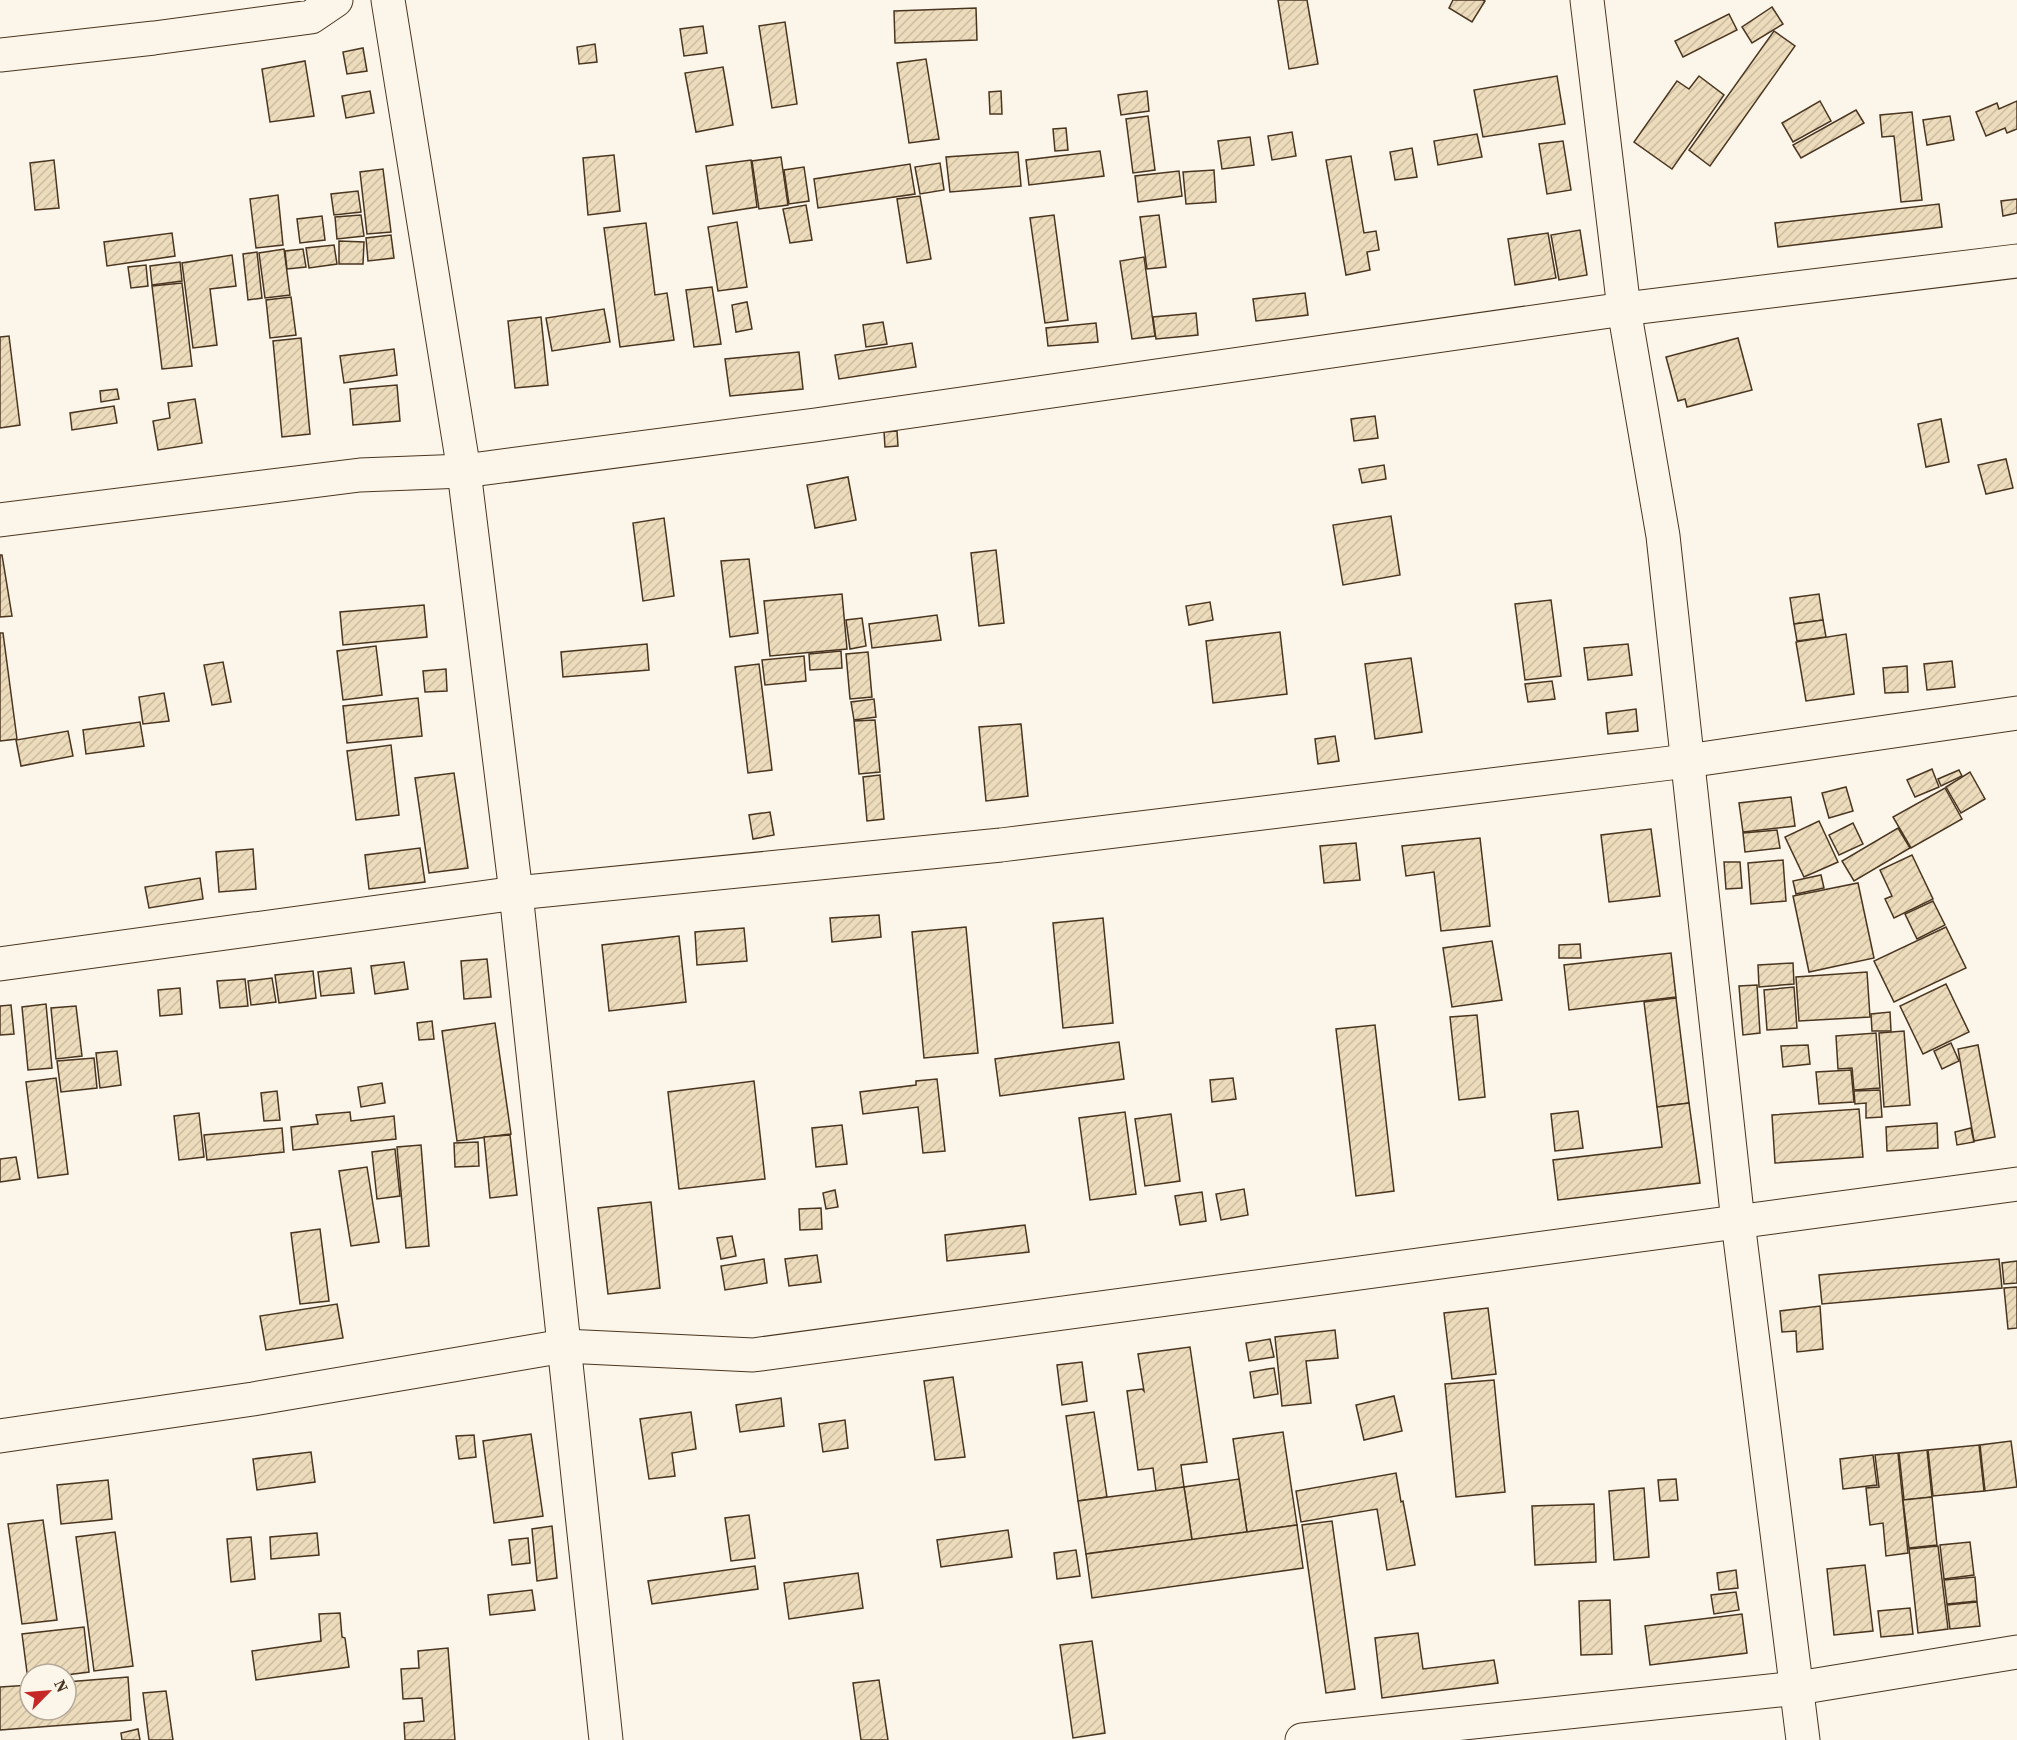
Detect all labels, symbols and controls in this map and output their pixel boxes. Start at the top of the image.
north arrow [18,1662,78,1722]
text: N [49,1676,74,1696]

